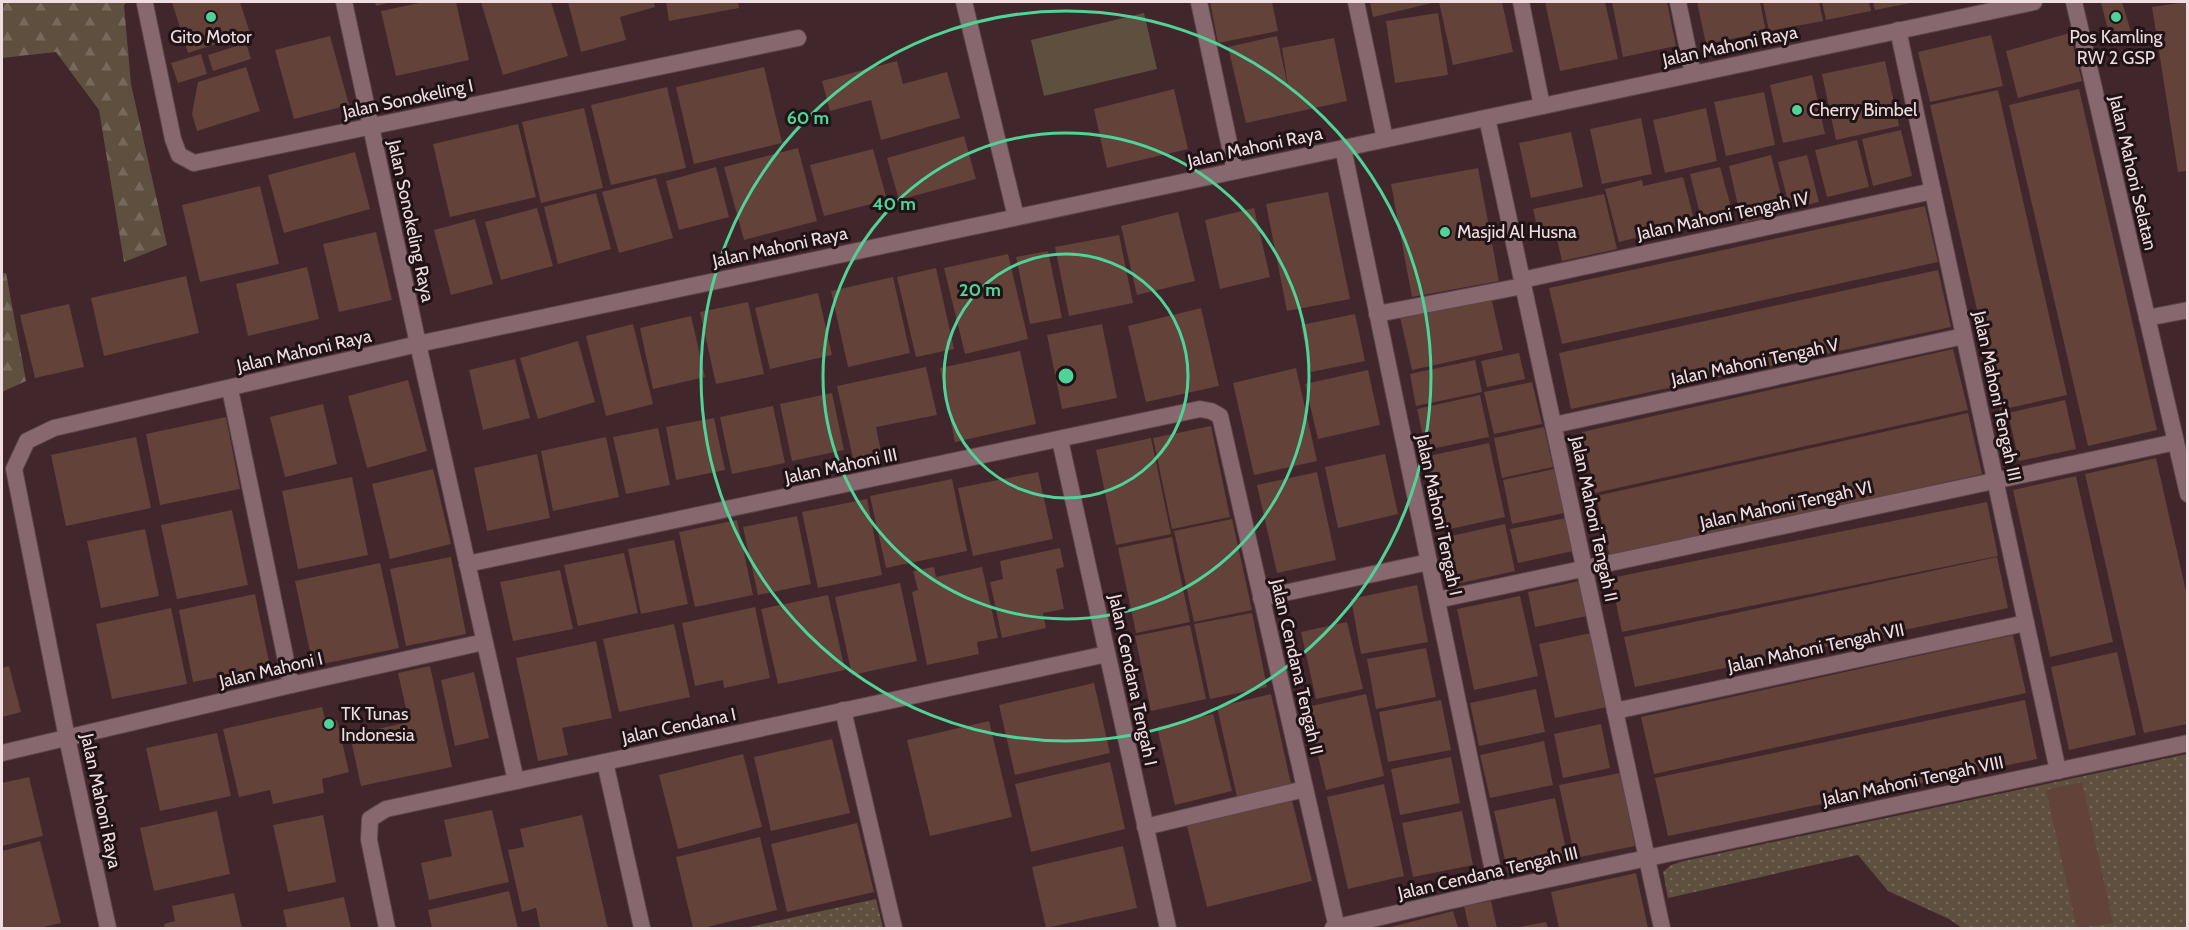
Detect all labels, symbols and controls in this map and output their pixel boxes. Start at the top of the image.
marker: Gito Motor [204,10,218,24]
marker: Pos Kamling RW 2 GSP [2109,10,2123,24]
street label: Jalan Mahoni Raya [1660,21,1800,71]
place label: Gito Motor [170,26,252,48]
place label: Pos Kamling RW 2 GSP [2069,26,2164,69]
street label: Jalan Sonokeling I [340,74,475,124]
street label: Jalan Mahoni Selatan [2104,93,2161,252]
place label: Cherry Bimbel [1809,99,1918,121]
marker: Cherry Bimbel [1790,103,1804,117]
text: 60 m [787,107,829,129]
street label: Jalan Mahoni Raya [1185,122,1325,172]
street label: Jalan Sonokeling Raya [383,137,439,304]
street label: Jalan Mahoni Tengah IV [1634,187,1811,245]
text: 40 m [872,193,916,215]
place label: Masjid Al Husna [1457,221,1577,243]
street label: Jalan Mahoni Raya [710,222,850,272]
marker: Masjid Al Husna [1438,225,1452,239]
text: 20 m [959,279,1001,301]
street label: Jalan Mahoni Tengah III [1968,308,2026,483]
street label: Jalan Mahoni Raya [234,325,374,377]
street label: Jalan Mahoni Tengah V [1668,333,1841,391]
centre of rings [1056,366,1076,386]
street label: Jalan Mahoni Tengah I [1411,431,1467,598]
street label: Jalan Mahoni Tengah II [1565,433,1622,604]
street label: Jalan Mahoni III [782,443,899,489]
street label: Jalan Mahoni Tengah VI [1697,476,1874,534]
street label: Jalan Cendana Tengah II [1266,576,1328,757]
street label: Jalan Cendana Tengah I [1104,591,1162,768]
street label: Jalan Mahoni Tengah VII [1725,619,1906,678]
street label: Jalan Mahoni I [216,647,325,693]
place label: TK Tunas Indonesia [341,703,415,746]
street label: Jalan Cendana I [619,703,738,749]
marker: TK Tunas Indonesia [322,717,336,731]
street label: Jalan Mahoni Raya [76,731,126,871]
street label: Jalan Mahoni Tengah VIII [1820,751,2005,811]
street label: Jalan Cendana Tengah III [1395,842,1580,905]

